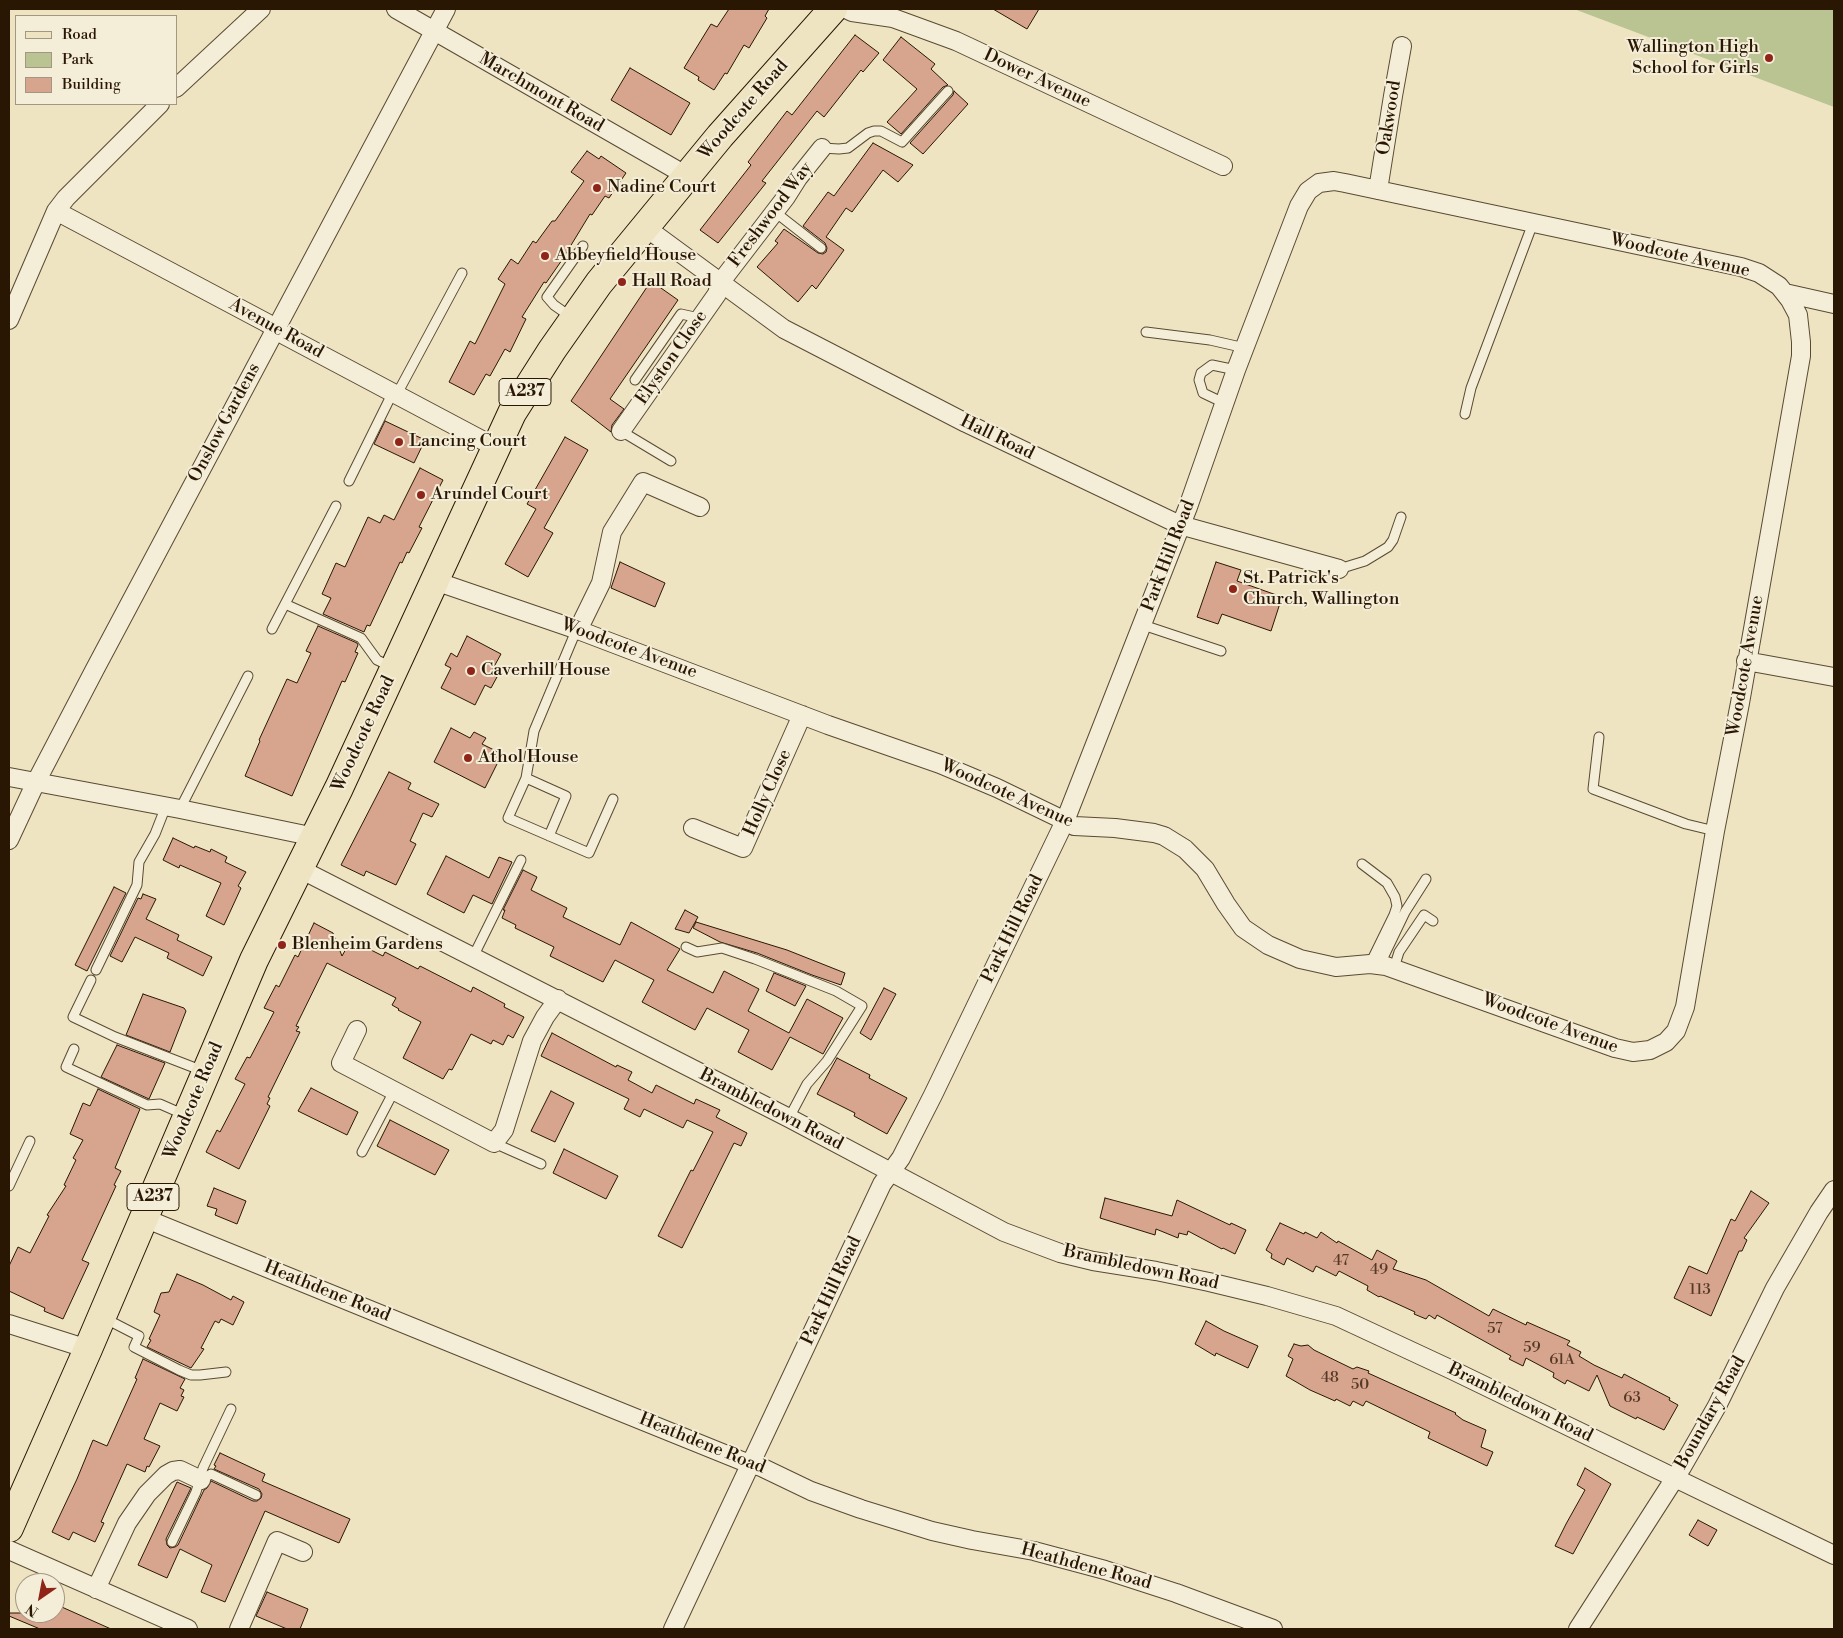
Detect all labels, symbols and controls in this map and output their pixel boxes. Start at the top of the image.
legend [15,15,178,105]
text: Road [62,25,97,44]
place label: Wallington High School for Girls [1627,37,1759,80]
street label: Dower Avenue [980,45,1094,113]
street label: Marchmont Road [475,48,607,138]
text: Park [62,50,93,69]
marker: Wallington High School for Girls [1763,52,1775,64]
street label: Woodcote Road [695,56,793,164]
text: Building [62,75,121,94]
street label: Oakwood [1373,79,1407,157]
street label: Freshwood Way [724,158,818,272]
place label: Nadine Court [607,177,716,199]
marker: Nadine Court [591,182,603,194]
street label: Woodcote Avenue [1608,229,1752,283]
place label: Abbeyfield House [555,245,696,267]
marker: Abbeyfield House [539,250,551,262]
place label: Hall Road [632,271,712,293]
marker: Hall Road [616,276,628,288]
street label: Avenue Road [225,294,327,364]
street label: Elyston Close [632,307,712,409]
street label: Onslow Gardens [185,360,265,486]
road number: A237 [499,378,551,406]
street label: Hall Road [956,411,1038,465]
place label: Lancing Court [409,431,527,453]
marker: Lancing Court [393,436,405,448]
place label: Arundel Court [431,484,548,506]
marker: Arundel Court [415,489,427,501]
street label: Park Hill Road [1138,497,1200,615]
place label: St. Patrick's Church, Wallington [1243,568,1399,610]
marker: St. Patrick's Church, Wallington [1227,583,1239,595]
street label: Woodcote Avenue [1723,594,1769,738]
street label: Woodcote Avenue [558,614,700,684]
place label: Caverhill House [481,660,610,682]
marker: Caverhill House [465,665,477,677]
street label: Woodcote Road [328,673,400,795]
street label: Holly Close [739,746,797,840]
place label: Athol House [478,747,579,769]
marker: Athol House [462,752,474,764]
street label: Woodcote Avenue [937,755,1077,833]
street label: Park Hill Road [978,871,1048,987]
place label: Blenheim Gardens [292,934,443,956]
marker: Blenheim Gardens [276,939,288,951]
street label: Woodcote Avenue [1479,989,1621,1059]
street label: Woodcote Road [160,1039,228,1163]
street label: Brambledown Road [695,1064,847,1156]
road number: A237 [127,1184,179,1210]
street label: Park Hill Road [797,1233,867,1349]
street label: Brambledown Road [1061,1241,1221,1295]
house number: 47 [1333,1252,1349,1270]
street label: Heathdene Road [261,1257,393,1327]
house number: 49 [1370,1261,1388,1279]
house number: 113 [1689,1281,1711,1299]
house number: 57 [1487,1320,1503,1338]
house number: 59 [1523,1339,1541,1357]
house number: 61A [1549,1351,1575,1369]
street label: Boundary Road [1671,1353,1751,1473]
street label: Brambledown Road [1444,1359,1596,1447]
house number: 48 [1321,1369,1339,1387]
house number: 50 [1351,1376,1369,1394]
house number: 63 [1623,1389,1641,1407]
street label: Heathdene Road [636,1409,768,1479]
street label: Heathdene Road [1018,1539,1154,1595]
north arrow [15,1573,65,1623]
text: N [23,1599,42,1620]

